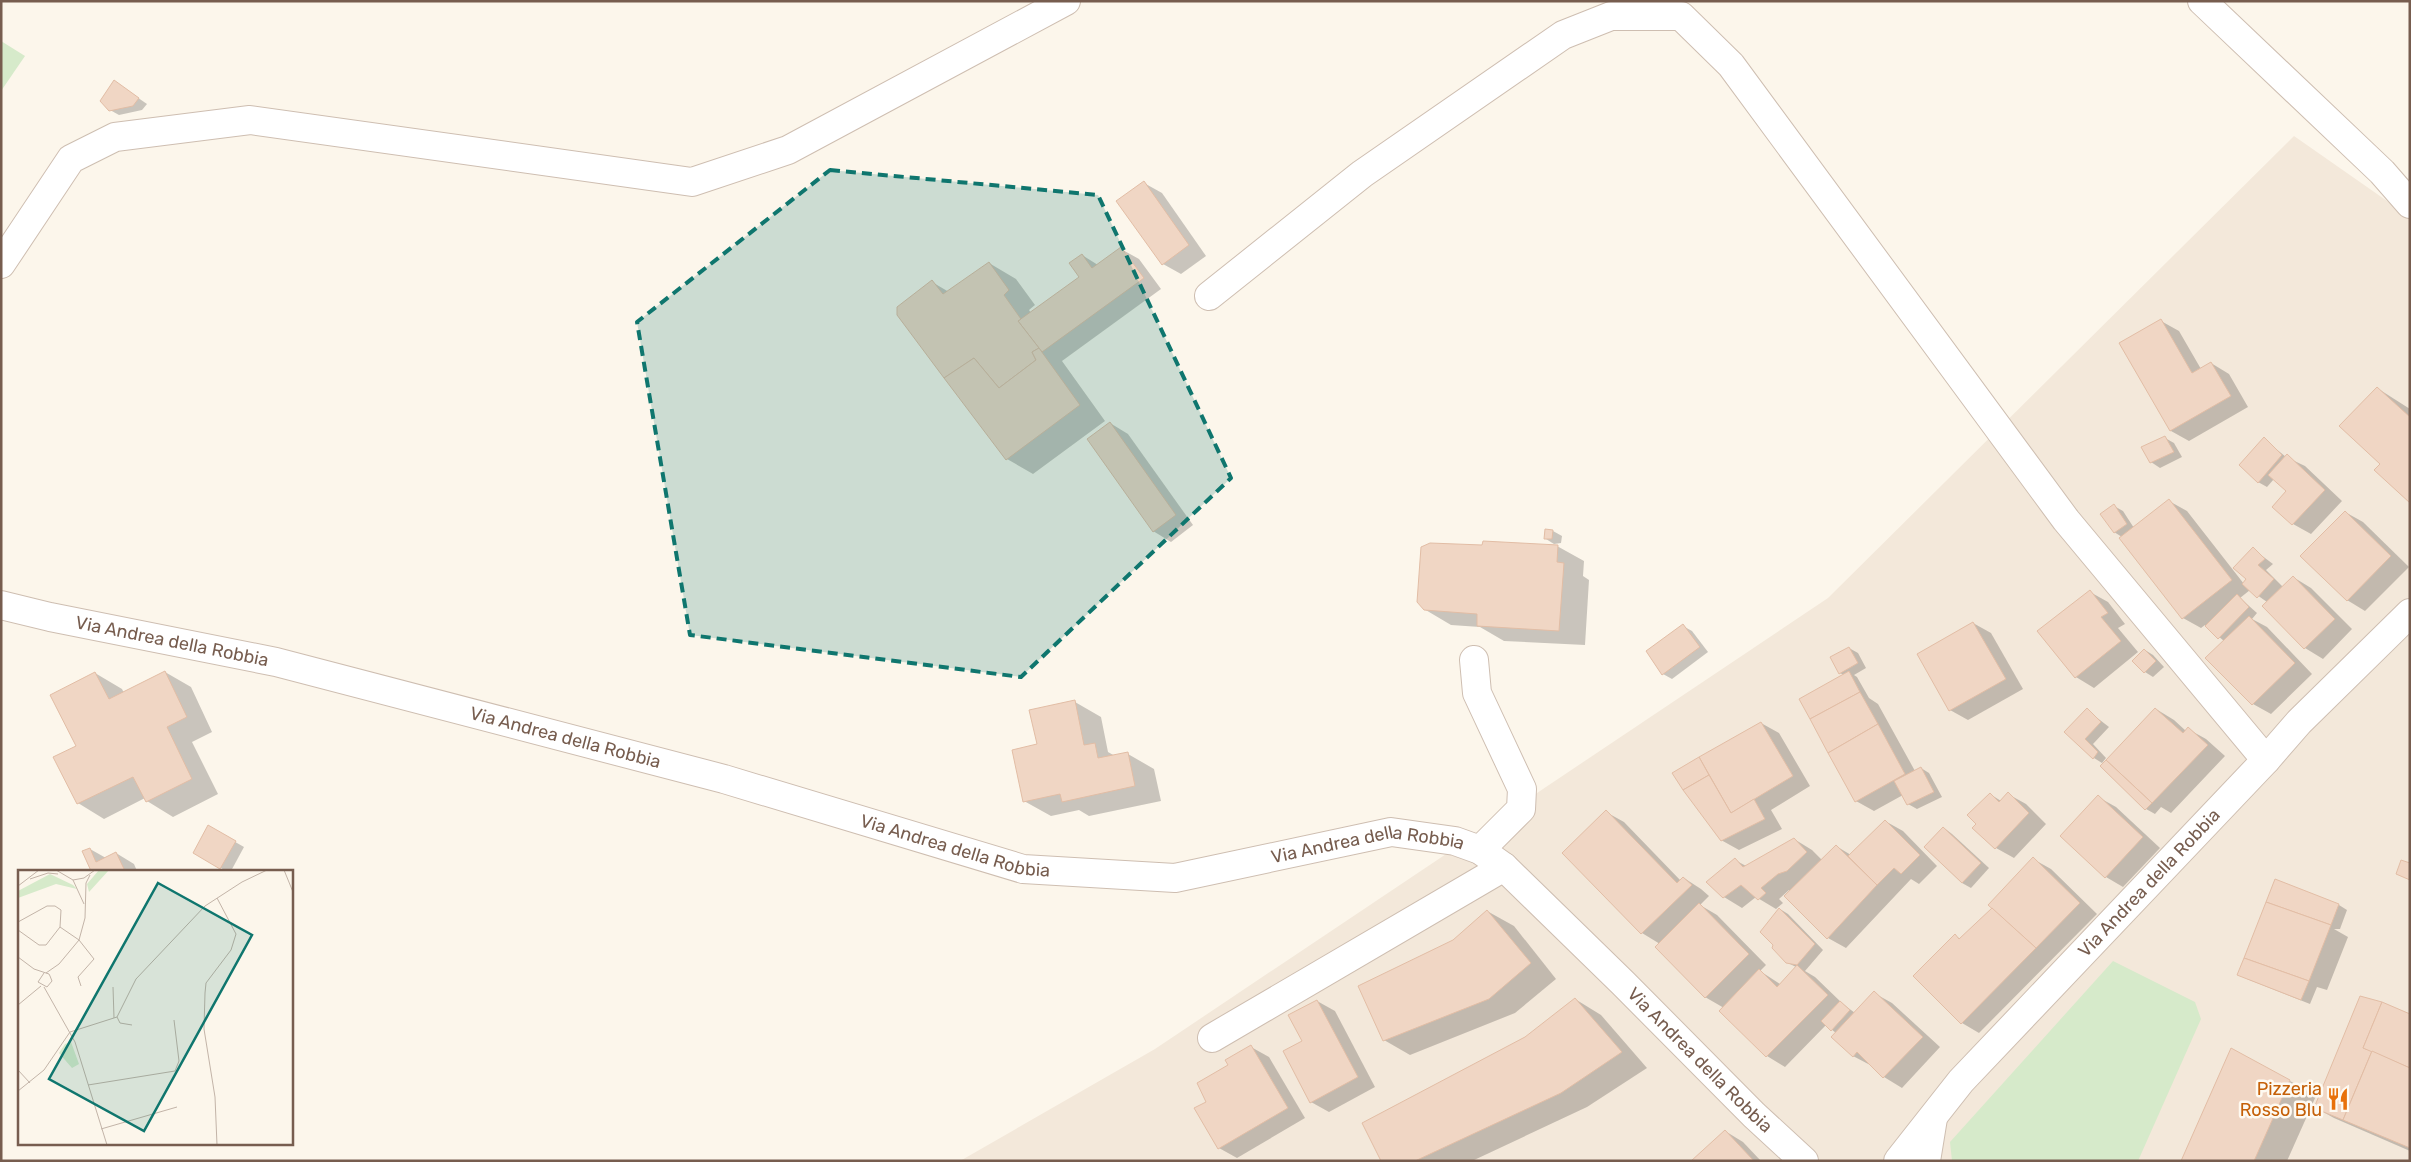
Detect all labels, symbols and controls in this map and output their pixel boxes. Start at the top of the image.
street label: Via Andrea della Robbia [74,611,271,671]
street label: Via Andrea della Robbia [468,702,663,773]
street label: Via Andrea della Robbia [2074,804,2225,962]
street label: Via Andrea della Robbia [858,810,1051,882]
street label: Via Andrea della Robbia [1269,821,1468,868]
inset map [18,870,292,1144]
street label: Via Andrea della Robbia [1623,983,1777,1137]
place label: Pizzeria Rosso Blu [2240,1078,2322,1121]
restaurant icon: Pizzeria Rosso Blu [2325,1086,2351,1112]

